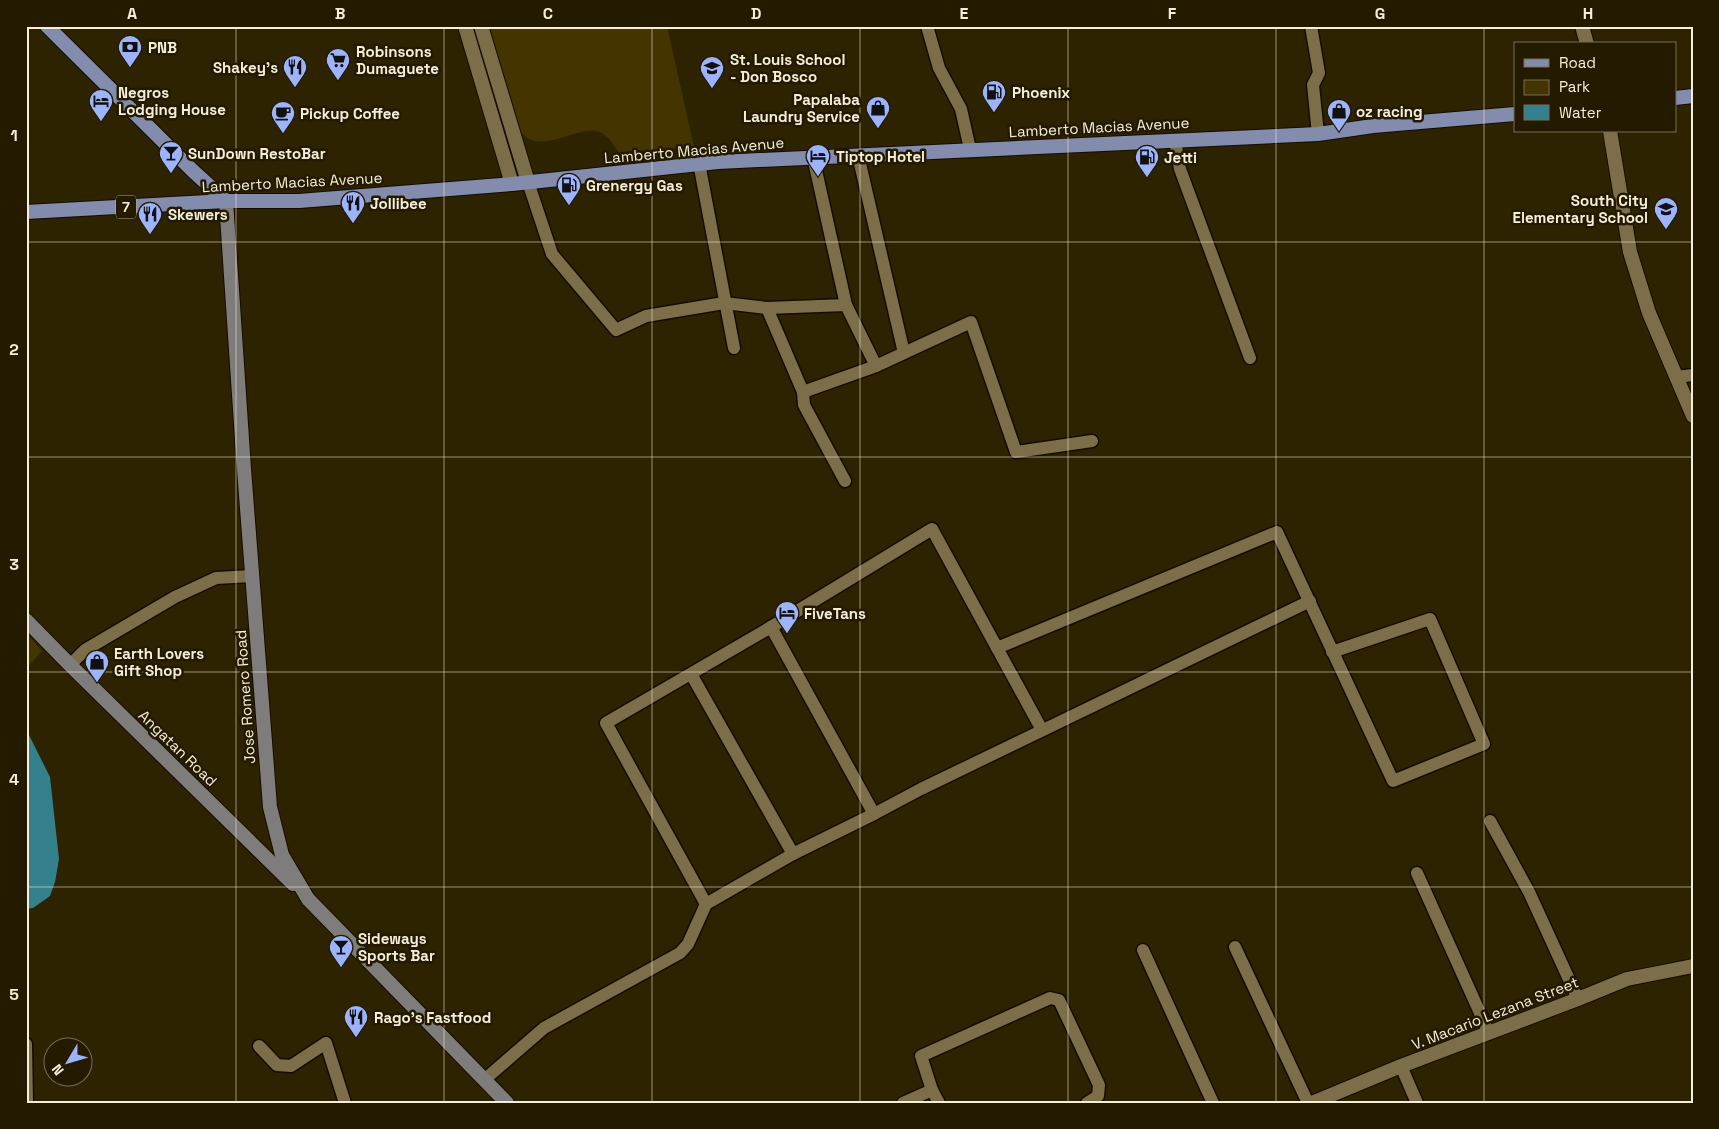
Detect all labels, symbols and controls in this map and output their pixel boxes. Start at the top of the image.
text: A [127,3,137,24]
text: B [335,3,345,24]
text: C [543,3,553,24]
text: D [751,3,761,24]
text: E [960,3,969,24]
text: F [1168,3,1177,24]
text: G [1375,3,1385,24]
text: H [1583,3,1593,24]
bank icon: PNB [117,34,143,68]
place label: PNB [148,38,177,57]
place label: Robinsons Dumaguete [356,42,439,78]
legend [1514,42,1676,132]
supermarket icon: Robinsons Dumaguete [325,47,351,81]
place label: St. Louis School - Don Bosco [730,50,845,86]
text: Road [1559,53,1596,72]
restaurant icon: Shakey's [282,54,308,88]
school or university icon: St. Louis School - Don Bosco [699,55,725,89]
place label: Shakey's [213,58,278,77]
text: Park [1559,77,1590,96]
fuel station icon: Phoenix [981,79,1007,113]
place label: Negros Lodging House [118,83,226,119]
place label: Phoenix [1012,83,1070,102]
hotel icon: Negros Lodging House [88,88,114,122]
place label: Papalaba Laundry Service [743,90,860,126]
shop icon: Papalaba Laundry Service [865,95,891,129]
shop icon: oz racing [1326,98,1352,132]
cafe icon: Pickup Coffee [270,100,296,134]
place label: oz racing [1356,102,1423,121]
text: Water [1559,103,1602,122]
place label: Pickup Coffee [300,104,400,123]
street label: Lamberto Macias Avenue [1008,113,1190,141]
text: 1 [10,125,18,146]
street label: Lamberto Macias Avenue [603,133,785,167]
bar icon: SunDown RestoBar [158,140,184,174]
hotel icon: Tiptop Hotel [805,143,831,177]
place label: SunDown RestoBar [188,144,326,163]
fuel station icon: Jetti [1134,144,1160,178]
place label: Tiptop Hotel [836,147,925,166]
place label: Jetti [1164,148,1197,167]
street label: Lamberto Macias Avenue [201,168,383,196]
fuel station icon: Grenergy Gas [556,172,582,206]
place label: Grenergy Gas [586,176,683,195]
restaurant icon: Jollibee [340,190,366,224]
place label: South City Elementary School [1513,191,1648,227]
place label: Jollibee [370,194,427,213]
road number: 7 [116,196,136,218]
school or university icon: South City Elementary School [1653,196,1679,230]
restaurant icon: Skewers [137,201,163,235]
place label: Skewers [168,205,228,224]
text: 2 [9,339,19,360]
text: 3 [9,554,19,575]
hotel icon: FiveTans [774,600,800,634]
place label: FiveTans [804,604,866,623]
street label: Jose Romero Road [231,629,259,765]
place label: Earth Lovers Gift Shop [114,644,204,680]
shop icon: Earth Lovers Gift Shop [84,649,110,683]
street label: Angatan Road [135,706,221,790]
text: 4 [9,769,19,790]
place label: Sideways Sports Bar [358,929,435,965]
bar icon: Sideways Sports Bar [328,934,354,968]
street label: V. Macario Lezana Street [1409,972,1581,1054]
text: 5 [9,984,19,1005]
restaurant icon: Rago's Fastfood [343,1004,369,1038]
place label: Rago's Fastfood [374,1008,491,1027]
north arrow [42,1036,92,1086]
text: N [48,1061,68,1079]

